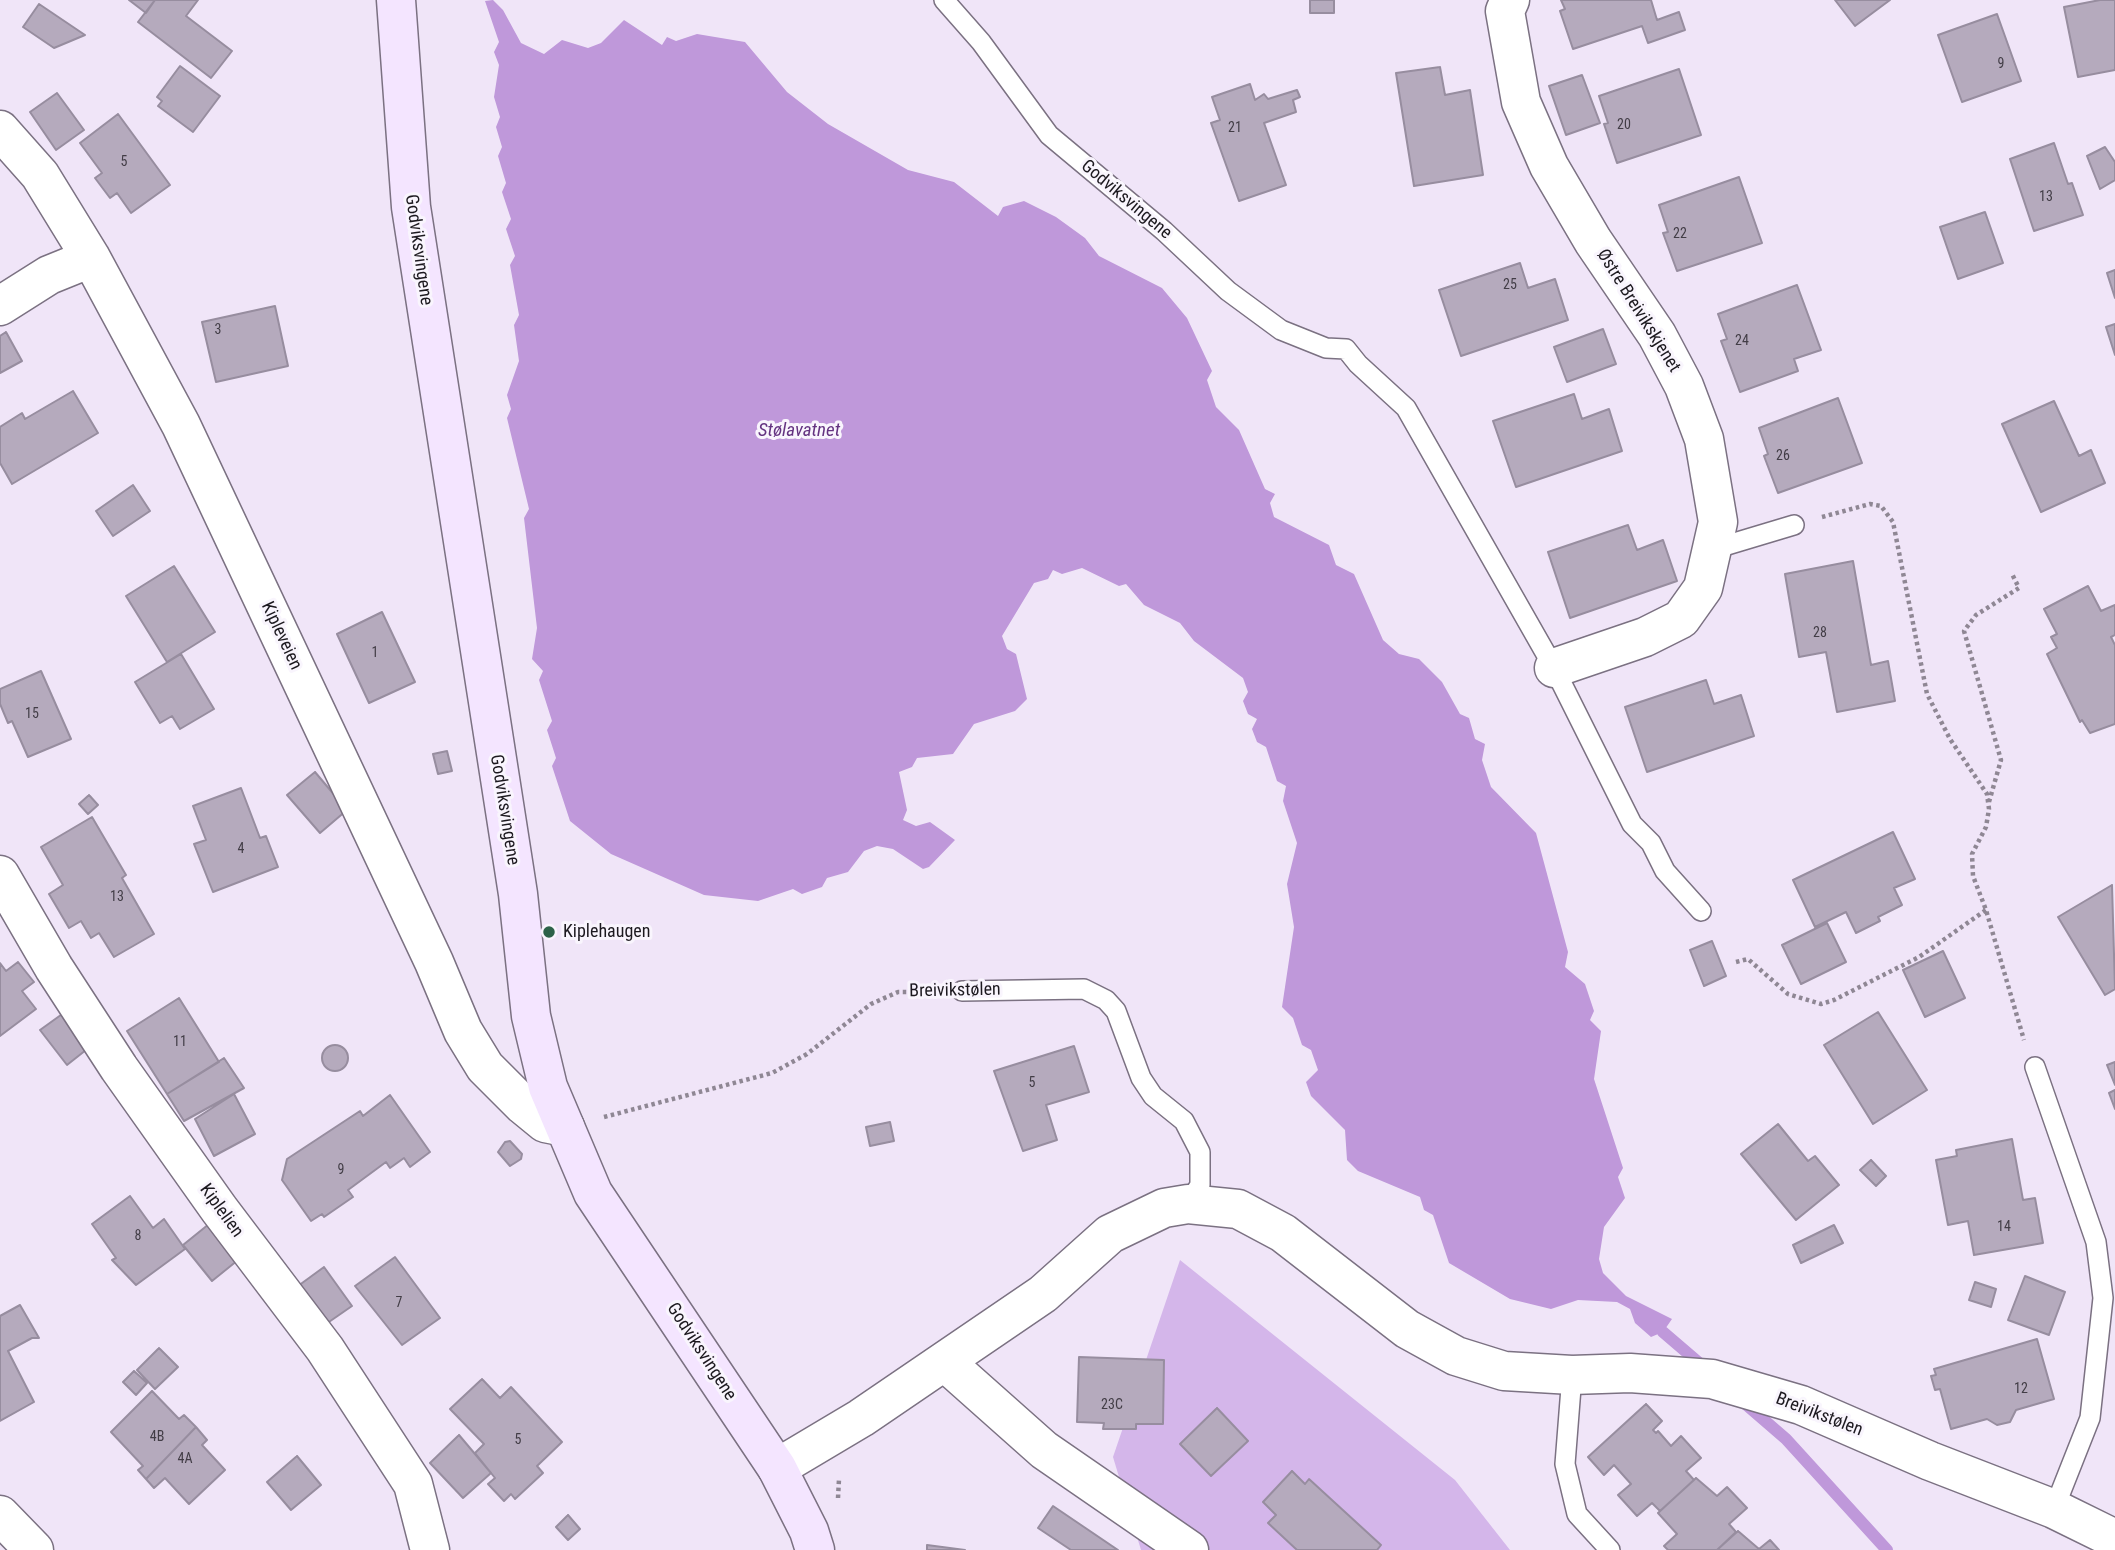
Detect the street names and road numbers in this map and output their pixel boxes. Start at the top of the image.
street label: Godviksvingene [1076,156,1176,244]
street label: Godviksvingene [400,193,436,307]
street label: Østre Breivikskjenet [1591,245,1685,377]
street label: Kipleveien [256,599,306,673]
street label: Godviksvingene [485,753,523,867]
street label: Breivikstølen [909,979,1001,1003]
street label: Kiplelien [194,1180,248,1242]
street label: Godviksvingene [662,1299,740,1405]
street label: Breivikstølen [1772,1389,1866,1441]

